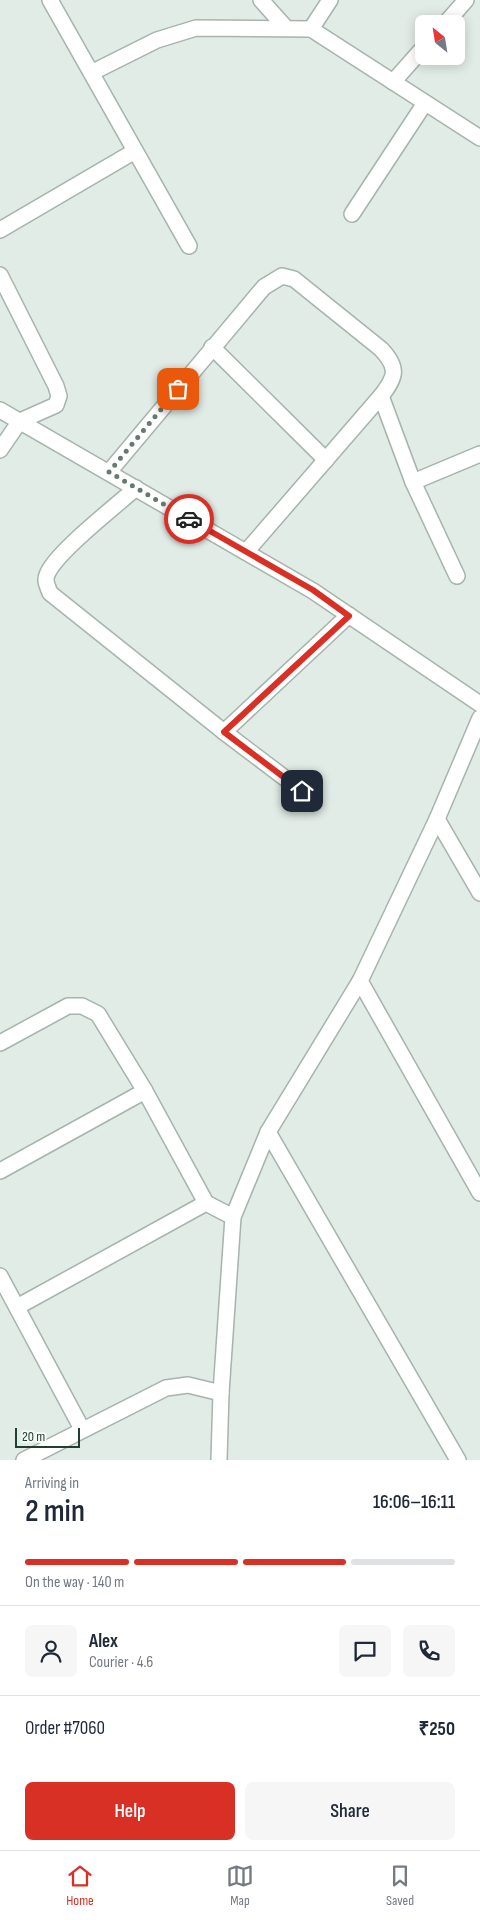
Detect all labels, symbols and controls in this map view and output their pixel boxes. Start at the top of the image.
north arrow [415,15,465,65]
map controls [415,15,465,65]
pin [157,368,199,410]
icon: bag [164,375,192,403]
courier [164,494,214,544]
icon: car [175,505,203,533]
pin [281,770,323,812]
icon: home [288,777,316,805]
scale bar [15,1425,80,1448]
text: 20 m [22,1428,45,1445]
text: Arriving in [25,1474,79,1493]
text: 16:06–16:11 [373,1491,455,1514]
text: 2 min [25,1492,85,1531]
text: On the way · 140 m [25,1573,124,1592]
button: person [25,1625,77,1677]
button: chat [339,1625,391,1677]
button: phone [403,1625,455,1677]
text: Alex [89,1630,118,1653]
text: Courier · 4.6 [89,1653,153,1672]
text: Order #7060 [25,1717,105,1740]
text: ₹250 [418,1718,455,1741]
button: Help [25,1782,235,1840]
button: Share [245,1782,455,1840]
tab: Home [66,1862,94,1909]
tab: Map [226,1862,254,1909]
tab: Saved [386,1862,414,1909]

